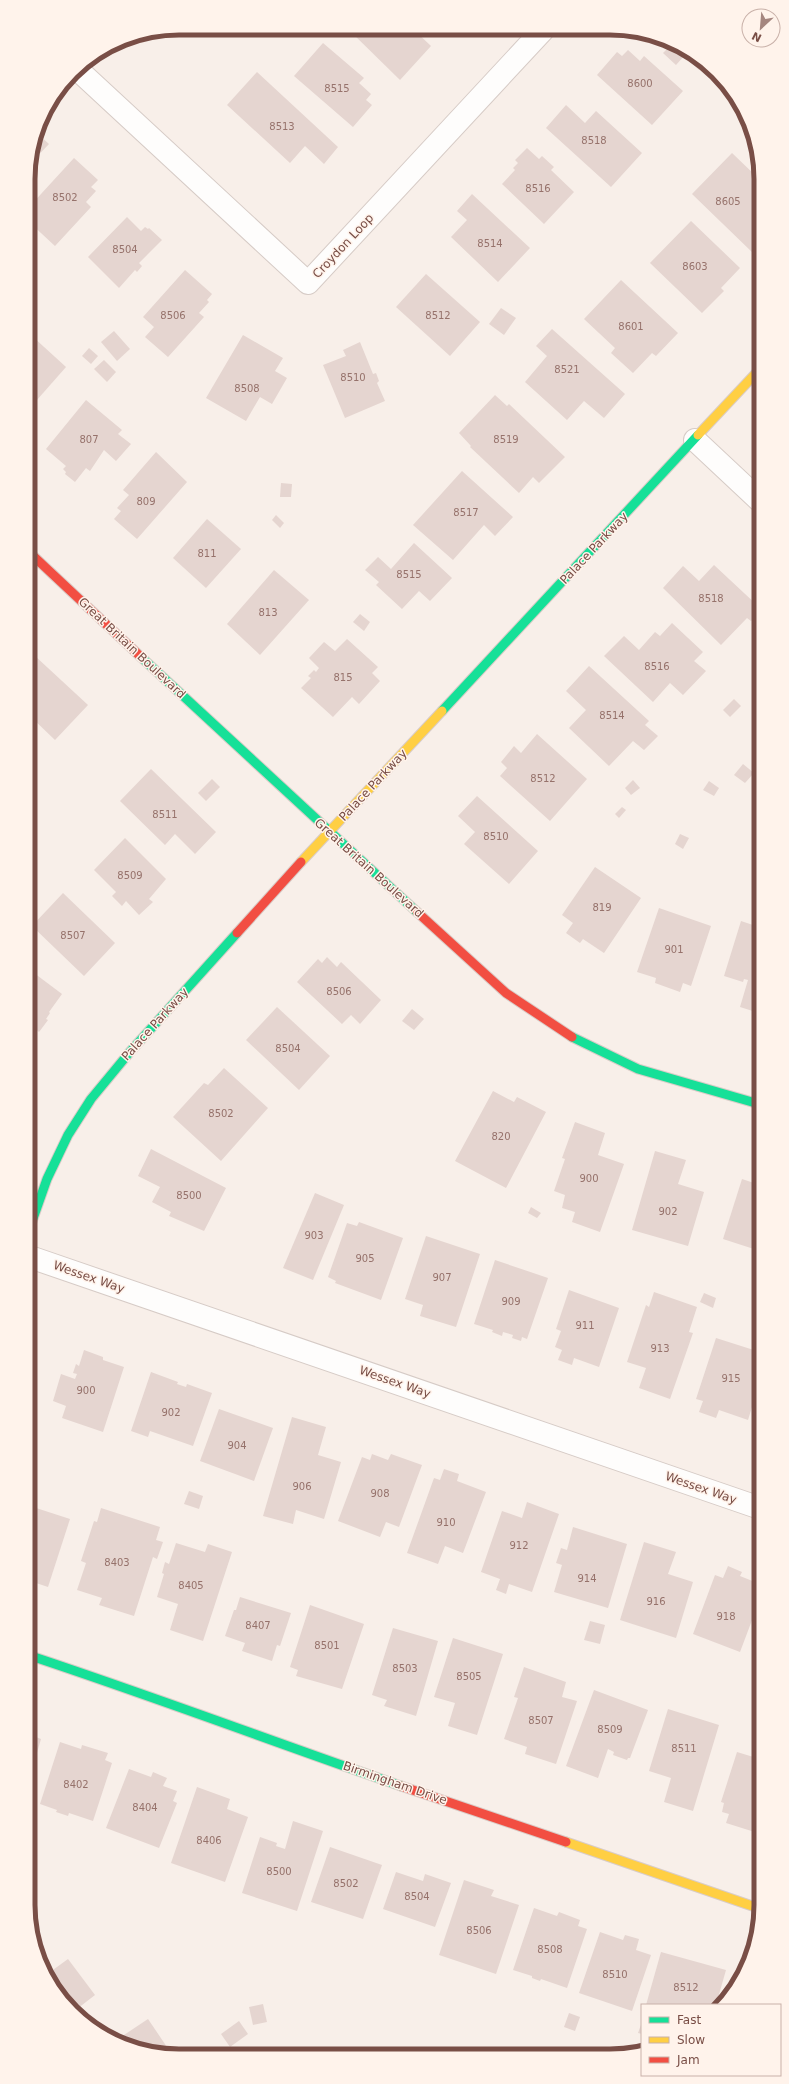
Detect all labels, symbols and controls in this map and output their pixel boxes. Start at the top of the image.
north arrow [741,8,781,48]
text: N [750,29,764,44]
house number: 8600 [627,78,653,89]
house number: 8515 [324,83,350,94]
house number: 8513 [269,121,295,132]
house number: 8518 [581,135,607,146]
house number: 8516 [525,183,551,194]
house number: 8502 [52,192,78,203]
house number: 8605 [715,196,741,207]
street label: Croydon Loop [310,211,376,281]
house number: 8514 [477,238,503,249]
house number: 8504 [112,244,138,255]
house number: 8603 [682,261,708,272]
house number: 8506 [160,310,186,321]
house number: 8512 [425,310,451,321]
house number: 8601 [618,321,644,332]
house number: 8521 [554,364,580,375]
house number: 8510 [340,372,366,383]
house number: 8508 [234,383,260,394]
house number: 807 [79,434,99,445]
house number: 8519 [493,434,519,445]
house number: 809 [136,496,156,507]
house number: 8517 [453,507,479,518]
street label: Palace Parkway [557,509,631,587]
house number: 811 [197,548,217,559]
house number: 8515 [396,569,422,580]
house number: 8518 [698,593,724,604]
street label: Great Britain Boulevard [76,595,188,701]
house number: 813 [258,607,278,618]
house number: 8516 [644,661,670,672]
house number: 815 [333,672,353,683]
house number: 8514 [599,710,625,721]
street label: Palace Parkway [336,746,410,824]
house number: 8512 [530,773,556,784]
house number: 8511 [152,809,178,820]
street label: Great Britain Boulevard [312,816,426,920]
house number: 8510 [483,831,509,842]
house number: 8509 [117,870,143,881]
house number: 819 [592,902,612,913]
house number: 8507 [60,930,86,941]
house number: 901 [664,944,684,955]
street label: Palace Parkway [119,985,191,1063]
house number: 8506 [326,986,352,997]
house number: 8504 [275,1043,301,1054]
house number: 8502 [208,1108,234,1119]
house number: 820 [491,1131,511,1142]
house number: 900 [579,1173,599,1184]
house number: 8500 [176,1190,202,1201]
house number: 902 [658,1206,678,1217]
house number: 903 [304,1230,324,1241]
house number: 905 [355,1253,375,1264]
street label: Wessex Way [51,1258,127,1296]
house number: 907 [432,1272,452,1283]
house number: 909 [501,1296,521,1307]
house number: 911 [575,1320,595,1331]
house number: 913 [650,1343,670,1354]
street label: Wessex Way [357,1363,433,1401]
house number: 915 [721,1373,741,1384]
house number: 900 [76,1385,96,1396]
house number: 902 [161,1407,181,1418]
house number: 904 [227,1440,247,1451]
street label: Wessex Way [663,1469,739,1507]
house number: 906 [292,1481,312,1492]
house number: 908 [370,1488,390,1499]
house number: 910 [436,1517,456,1528]
house number: 912 [509,1540,529,1551]
house number: 8403 [104,1557,130,1568]
house number: 914 [577,1573,597,1584]
house number: 8405 [178,1580,204,1591]
house number: 916 [646,1596,666,1607]
house number: 918 [716,1611,736,1622]
house number: 8407 [245,1620,271,1631]
house number: 8501 [314,1640,340,1651]
house number: 8503 [392,1663,418,1674]
house number: 8505 [456,1671,482,1682]
house number: 8507 [528,1715,554,1726]
house number: 8509 [597,1724,623,1735]
house number: 8511 [671,1743,697,1754]
street label: Birmingham Drive [341,1759,449,1807]
house number: 8402 [63,1779,89,1790]
house number: 8404 [132,1802,158,1813]
house number: 8406 [196,1835,222,1846]
house number: 8500 [266,1866,292,1877]
house number: 8502 [333,1878,359,1889]
house number: 8504 [404,1891,430,1902]
house number: 8506 [466,1925,492,1936]
house number: 8508 [537,1944,563,1955]
house number: 8510 [602,1969,628,1980]
house number: 8512 [673,1982,699,1993]
legend [641,2004,781,2076]
text: Fast [677,2013,701,2027]
text: Slow [677,2033,705,2047]
text: Jam [676,2053,700,2067]

